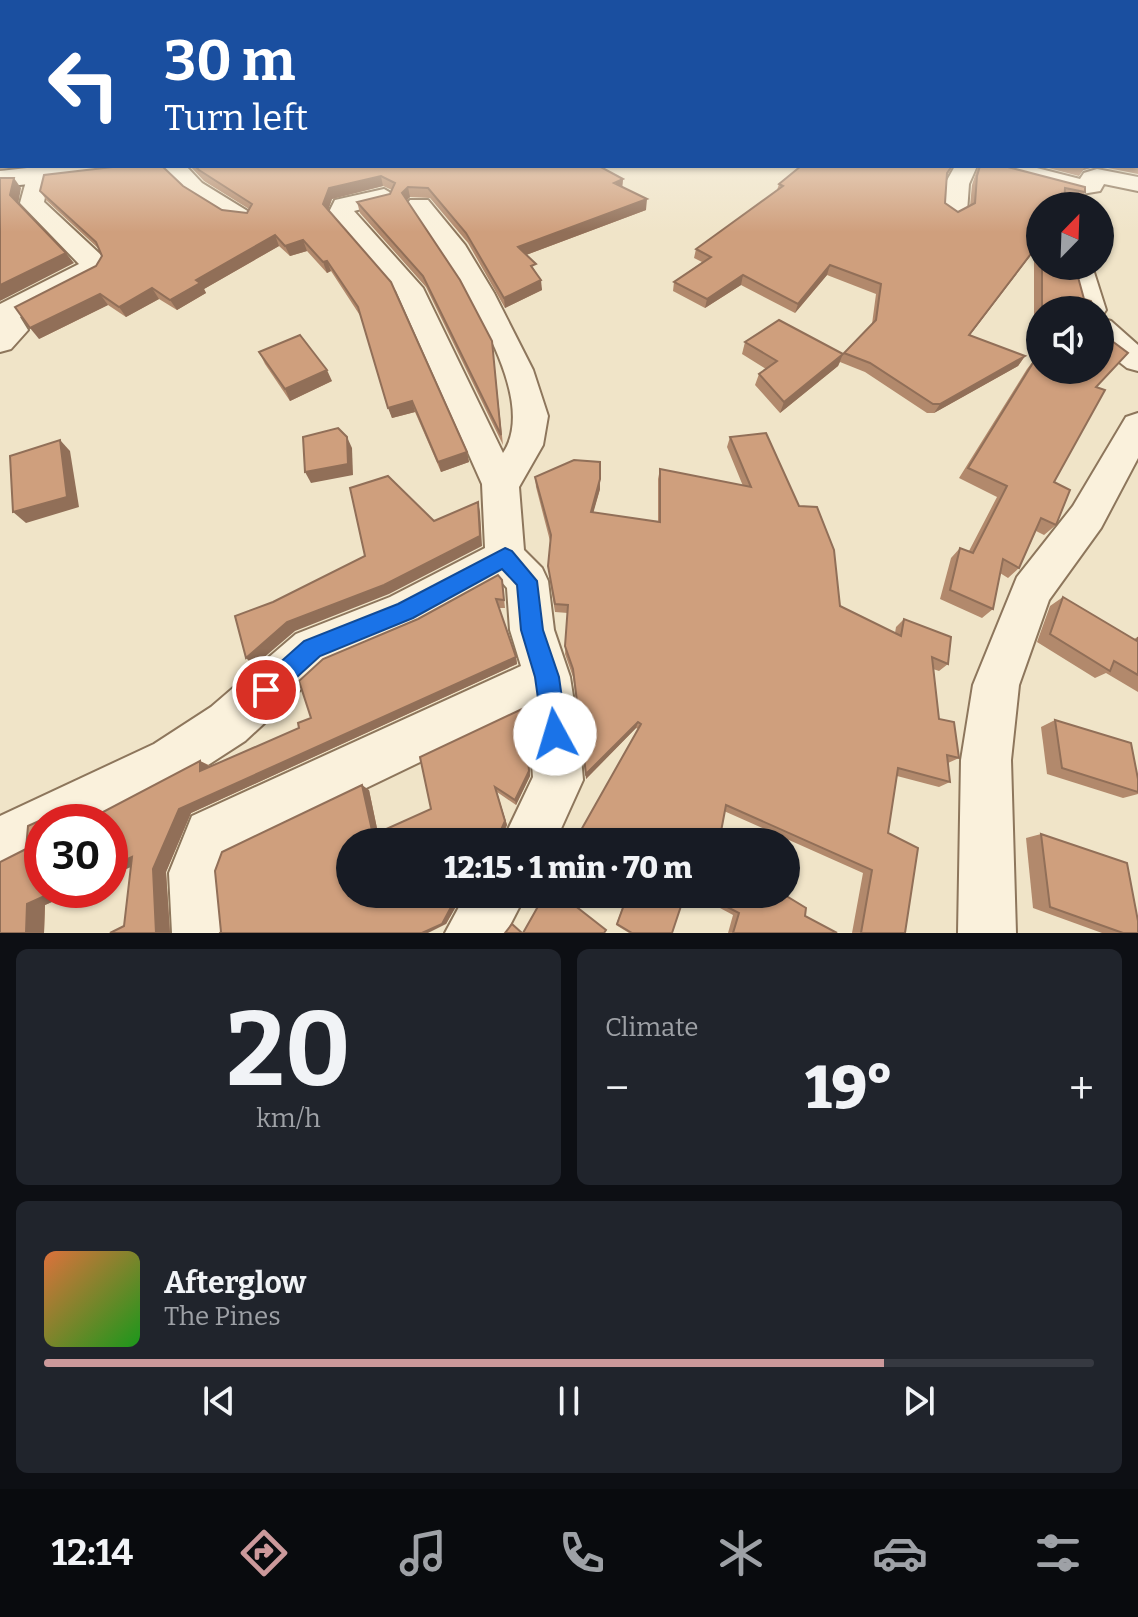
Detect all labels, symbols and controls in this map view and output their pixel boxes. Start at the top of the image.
text: 30 m [164,28,295,95]
icon: left [32,32,136,136]
text: Turn left [164,96,308,140]
north arrow [1026,192,1114,280]
map controls [1026,192,1114,384]
button: sound [1026,296,1114,384]
pin [232,656,300,724]
icon: arrive [244,668,288,712]
position arrow [513,692,597,776]
speed limit sign: 30 [24,804,128,908]
text: 12:15 · 1 min · 70 m [444,850,692,886]
text: 20 [226,988,351,1113]
text: Climate [605,1012,699,1043]
text: 19° [805,1052,893,1124]
text: − [605,1062,629,1115]
text: + [1069,1062,1094,1115]
text: km/h [256,1103,321,1134]
text: Afterglow [164,1265,306,1301]
text: The Pines [164,1301,281,1332]
icon: previous [197,1379,241,1423]
icon: pause [547,1379,591,1423]
icon: next [897,1379,941,1423]
icon: directions [236,1525,292,1581]
icon: music [395,1525,451,1581]
icon: phone [554,1525,610,1581]
icon: climate [713,1525,769,1581]
icon: car [872,1525,928,1581]
icon: filters [1030,1525,1086,1581]
text: 12:14 [51,1531,133,1575]

